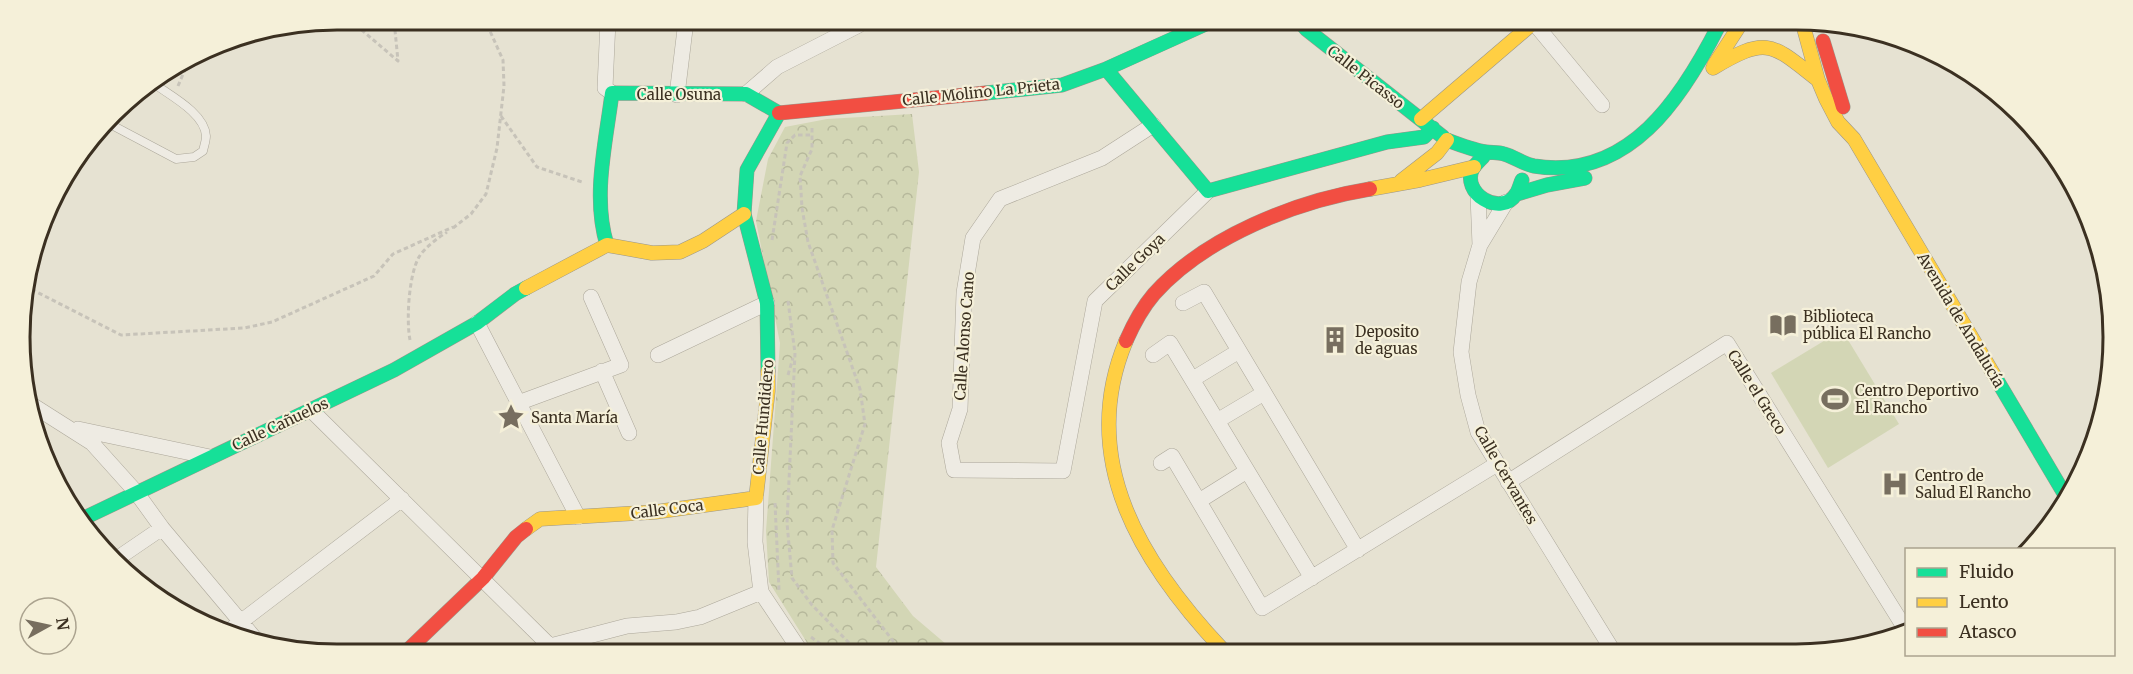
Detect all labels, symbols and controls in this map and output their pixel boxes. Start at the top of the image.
street label: Calle Picasso [1324,41,1408,113]
street label: Calle Molino La Prieta [901,74,1061,110]
street label: Calle Osuna [637,85,721,104]
street label: Calle Goya [1101,229,1169,295]
street label: Avenida de Andalucía [1913,248,2009,391]
street label: Calle Alonso Cano [950,271,978,401]
place label: Biblioteca pública El Rancho [1803,307,1931,343]
library icon: Biblioteca pública El Rancho [1768,310,1798,340]
place label: Deposito de aguas [1355,322,1419,358]
building icon: Deposito de aguas [1320,325,1350,355]
street label: Calle el Greco [1724,346,1791,438]
street label: Calle Hundidero [748,358,778,475]
place label: Centro Deportivo El Rancho [1855,381,1979,417]
sports icon: Centro Deportivo El Rancho [1820,384,1850,414]
street label: Calle Cañuelos [229,393,331,455]
place icon: Santa María [496,402,526,432]
place label: Santa María [531,408,618,427]
street label: Calle Cervantes [1470,422,1542,528]
place label: Centro de Salud El Rancho [1915,466,2031,502]
hospital icon: Centro de Salud El Rancho [1880,469,1910,499]
street label: Calle Coca [630,495,704,523]
legend [1905,548,2115,656]
text: Fluido [1959,560,2014,583]
text: Lento [1959,590,2009,613]
north arrow [18,596,78,656]
text: N [52,616,74,632]
text: Atasco [1958,620,2017,643]

